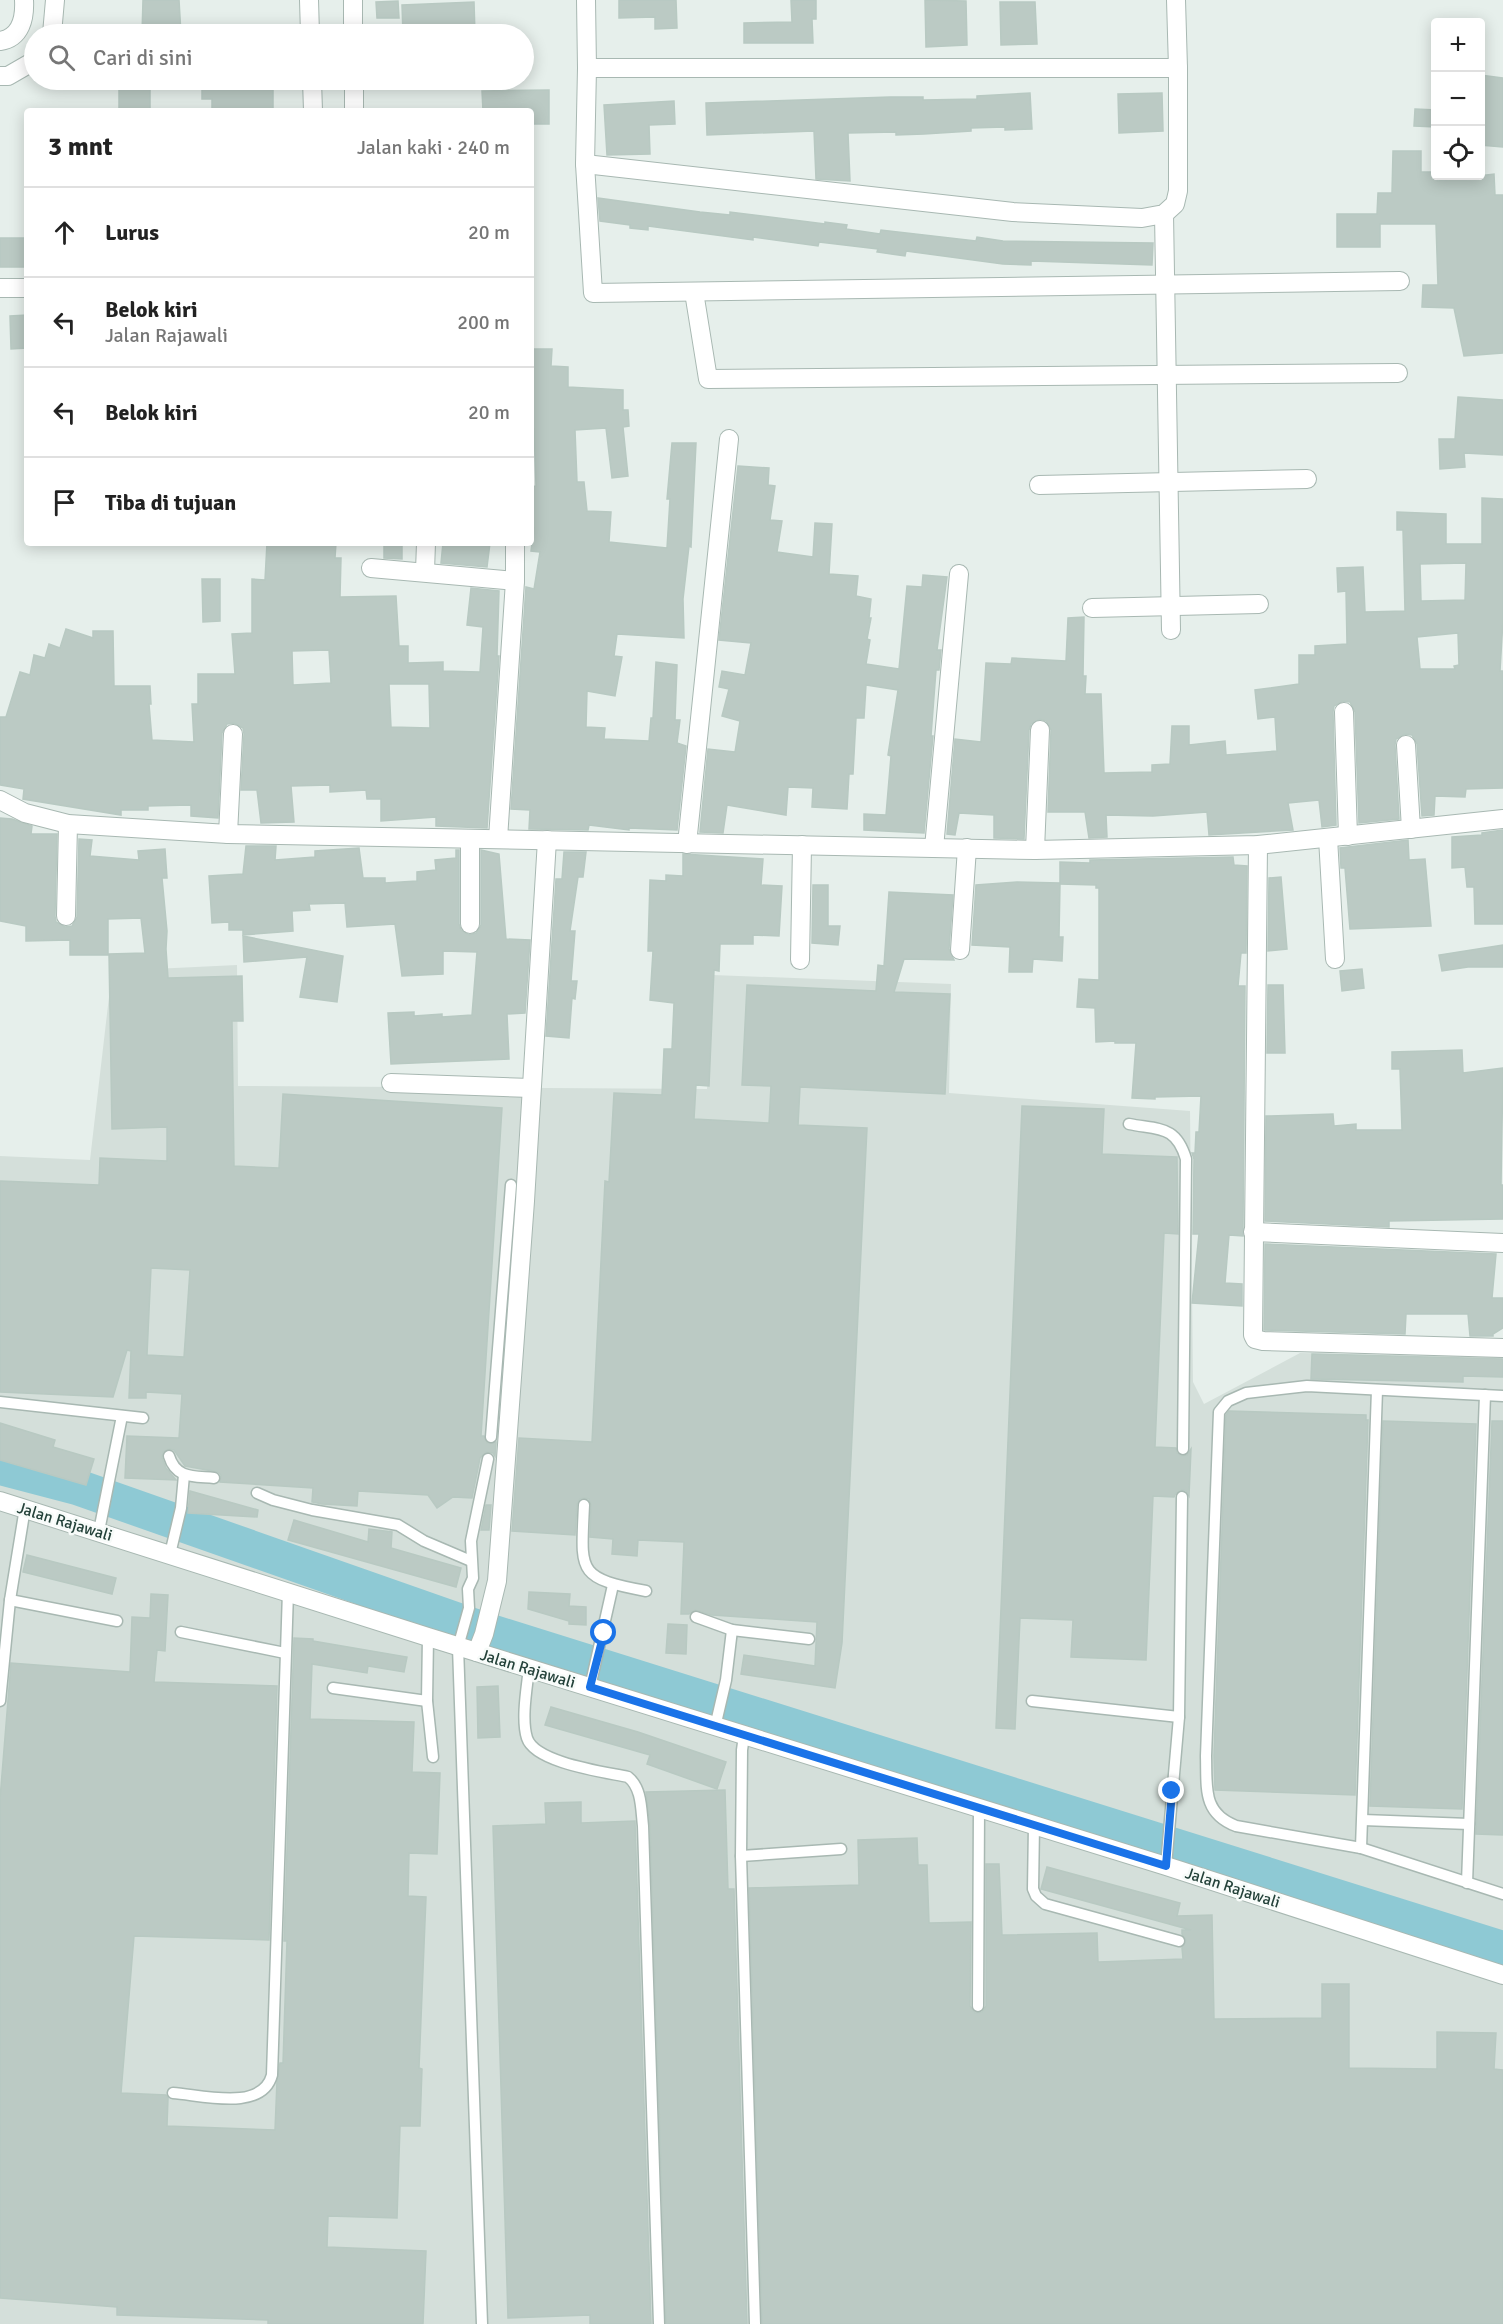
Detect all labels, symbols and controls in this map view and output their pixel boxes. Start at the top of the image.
map controls [1431,18,1485,180]
button: + [1431,18,1485,72]
search box [24,24,534,90]
icon: search [45,41,78,74]
text: Cari di sini [93,44,193,71]
button: − [1431,72,1485,126]
button: locate [1431,126,1485,180]
text: 3 mnt [48,131,113,163]
text: Jalan kaki · 240 m [357,135,510,160]
icon: ahead [48,216,81,249]
text: Lurus [105,219,159,246]
text: 20 m [468,220,510,245]
text: Belok kiri [105,296,198,323]
icon: left [48,306,81,339]
text: 200 m [457,310,510,335]
text: Jalan Rajawali [105,323,228,348]
icon: left [48,396,81,429]
text: Belok kiri [105,399,198,426]
text: 20 m [468,400,510,425]
icon: arrive [48,486,81,519]
text: Tiba di tujuan [105,489,236,516]
street label: Jalan Rajawali [15,1498,115,1546]
route start [590,1619,616,1645]
street label: Jalan Rajawali [478,1645,578,1693]
route end [1158,1777,1184,1803]
street label: Jalan Rajawali [1183,1863,1283,1913]

